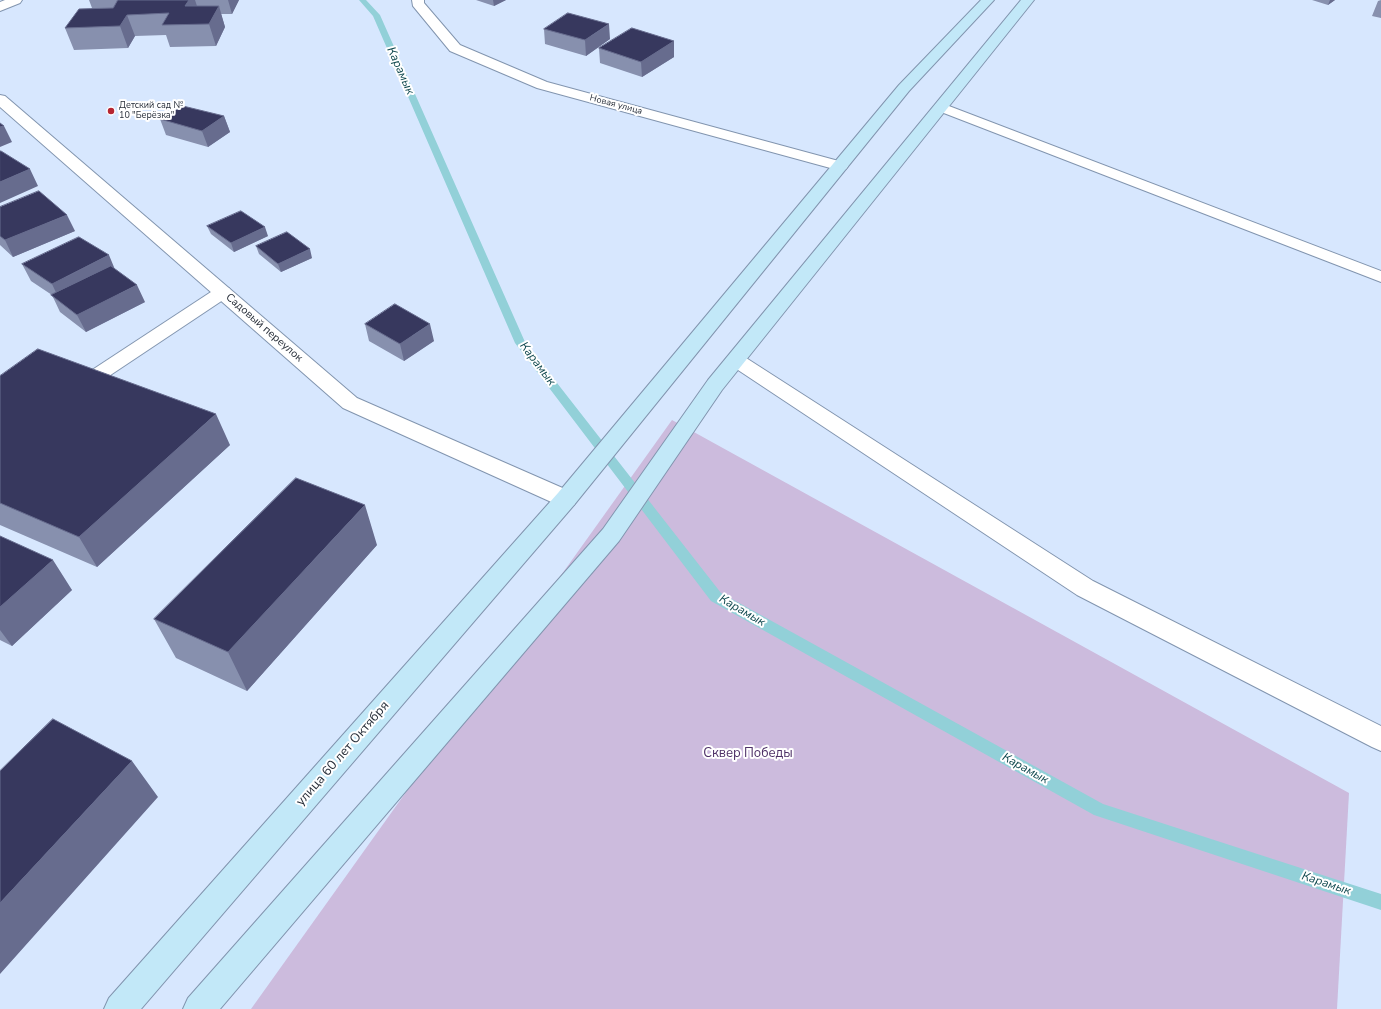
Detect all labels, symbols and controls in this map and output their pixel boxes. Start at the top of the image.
water label: Карамык [383,45,417,97]
street label: Новая улица [589,93,643,117]
place label: Детский сад № 10 "Берёзка" [119,101,183,122]
marker: Детский сад № 10 "Берёзка" [106,106,116,116]
street label: Садовый переулок [223,291,305,365]
water label: Карамык [516,339,558,389]
water label: Карамык [716,592,768,630]
street label: улица 60 лет Октября [293,698,393,810]
park label: Сквер Победы [703,746,793,762]
water label: Карамык [999,750,1051,788]
water label: Карамык [1300,869,1352,899]

